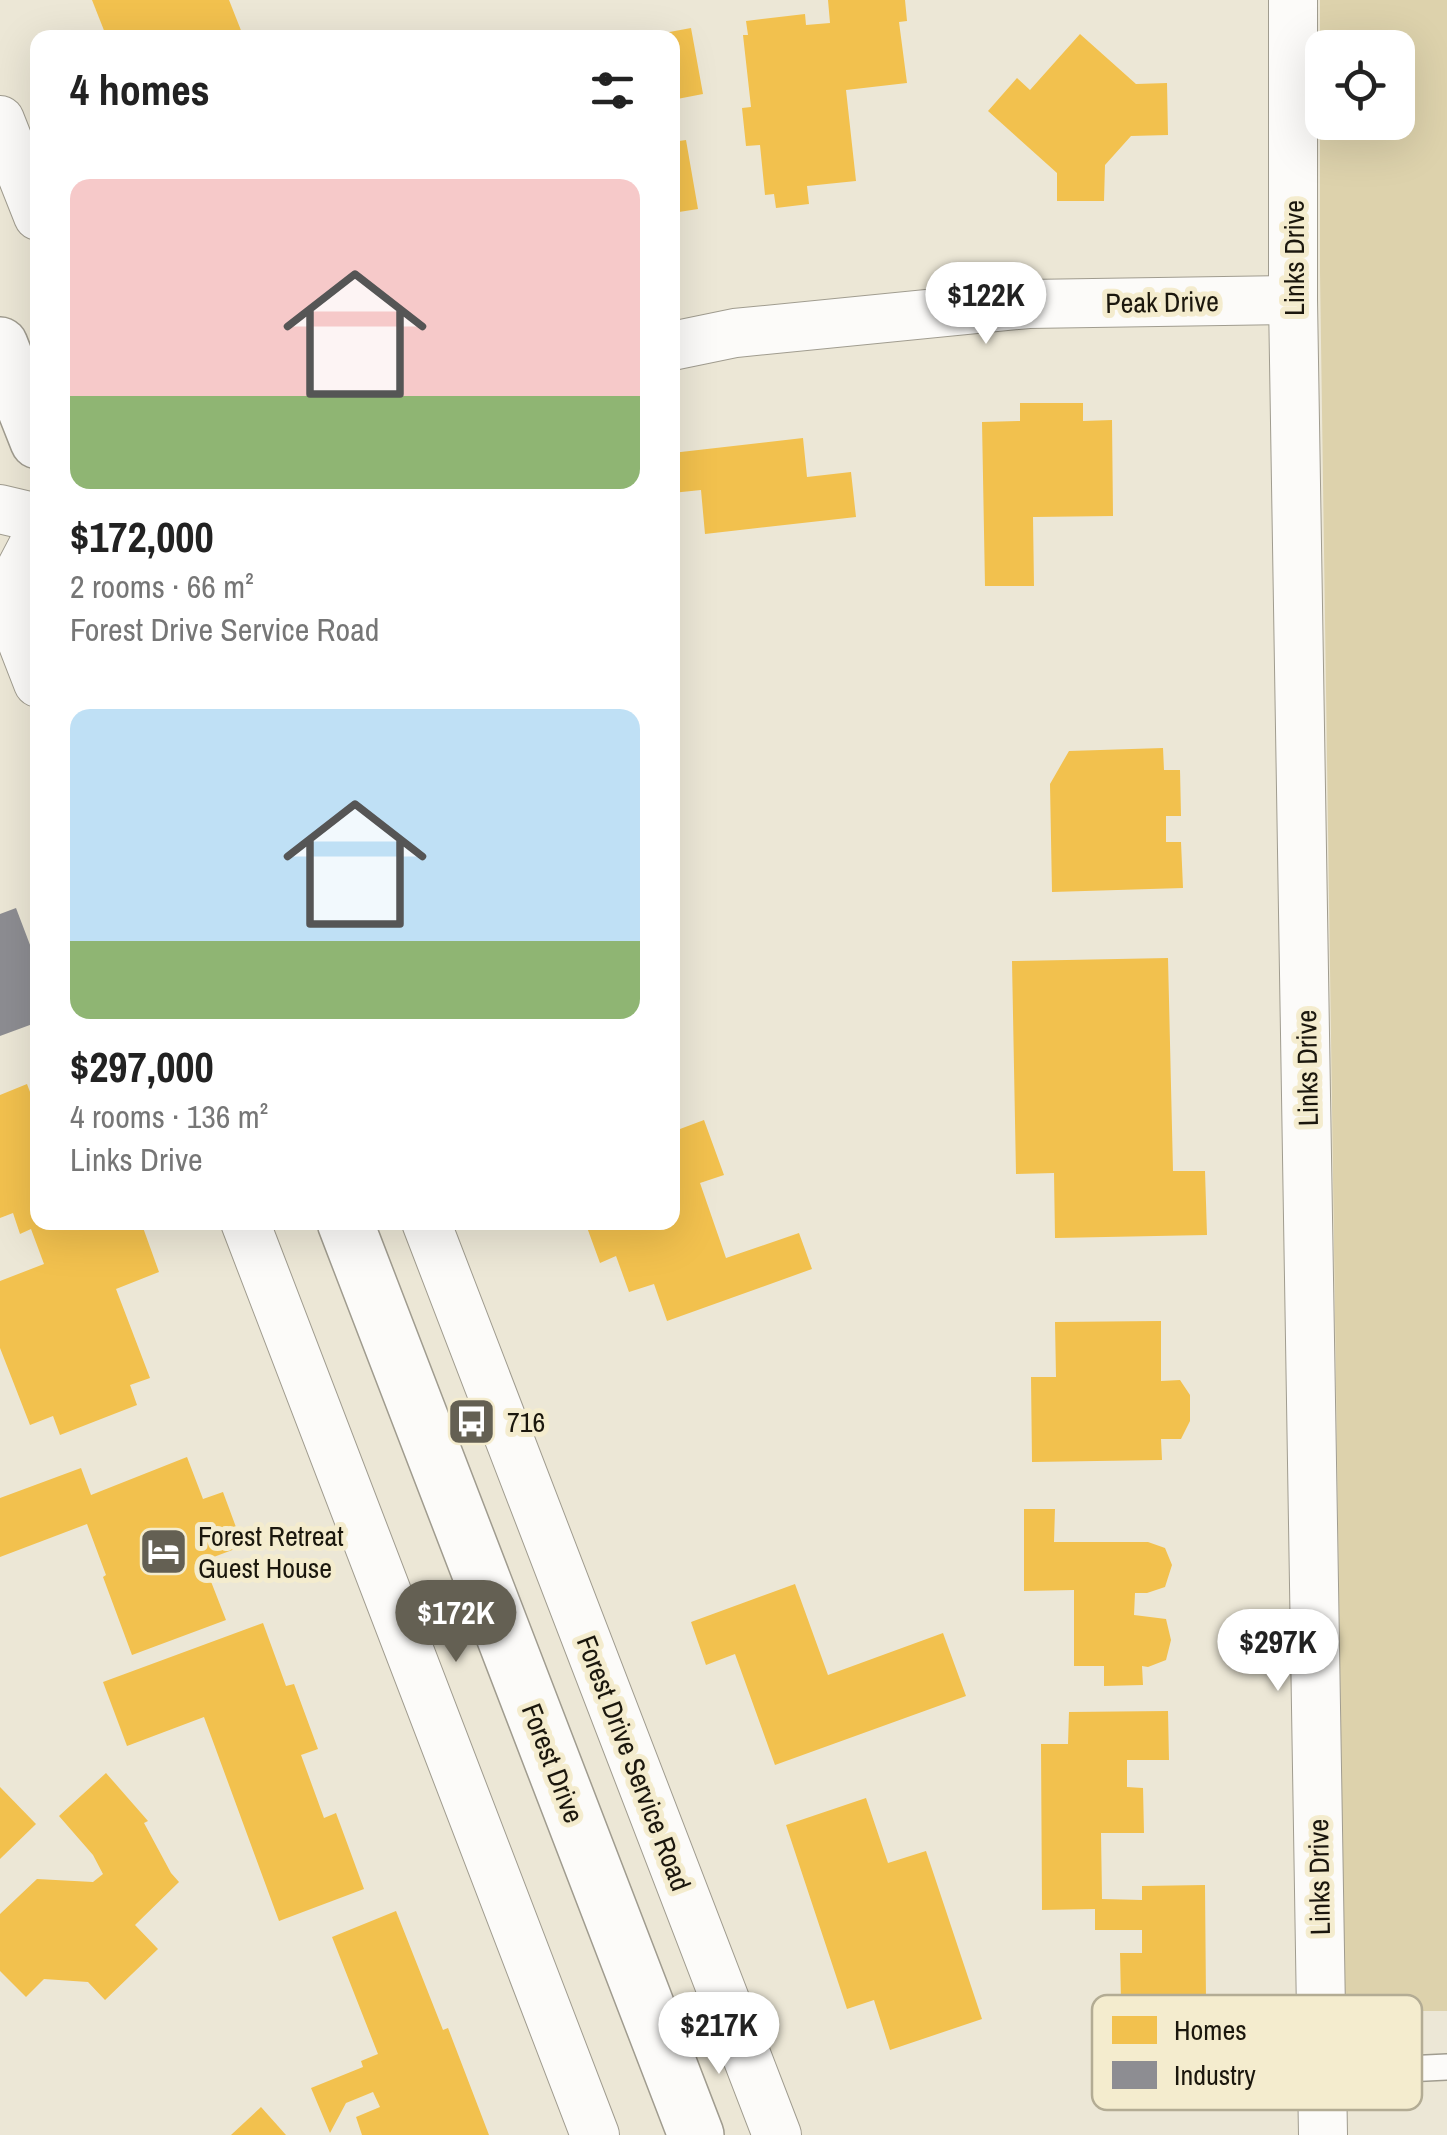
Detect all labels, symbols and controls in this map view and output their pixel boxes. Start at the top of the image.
map controls [1305,30,1415,140]
button: locate [1305,30,1415,140]
text: 4 homes [70,62,210,118]
icon: filters [585,63,640,118]
street label: Links Drive [1275,200,1313,316]
icon: home [265,244,445,424]
pin: $122K [916,262,1056,347]
text: $122K [947,273,1025,316]
street label: Peak Drive [1105,282,1219,322]
text: $172,000 [70,509,214,565]
text: 2 rooms · 66 m² [70,565,254,608]
text: Forest Drive Service Road [70,608,379,651]
icon: home [265,774,445,954]
street label: Links Drive [1287,1010,1327,1126]
text: $297,000 [70,1039,214,1095]
text: 4 rooms · 136 m² [70,1095,268,1138]
text: Links Drive [70,1138,203,1181]
bus stop icon: 716 [446,1396,498,1448]
place label: 716 [507,1403,545,1441]
place label: Forest Retreat Guest House [198,1517,344,1587]
hotel icon: Forest Retreat Guest House [137,1526,189,1578]
pin: $172K [386,1580,526,1665]
text: $172K [417,1591,495,1634]
pin: $297K [1208,1609,1348,1694]
text: $297K [1239,1620,1317,1663]
street label: Forest Drive Service Road [568,1630,700,1896]
street label: Forest Drive [513,1698,593,1828]
street label: Links Drive [1299,1819,1339,1935]
pin: $217K [649,1992,789,2077]
legend [1092,1995,1422,2110]
text: $217K [680,2003,758,2046]
text: Homes [1174,2011,1247,2049]
text: Industry [1174,2056,1256,2094]

